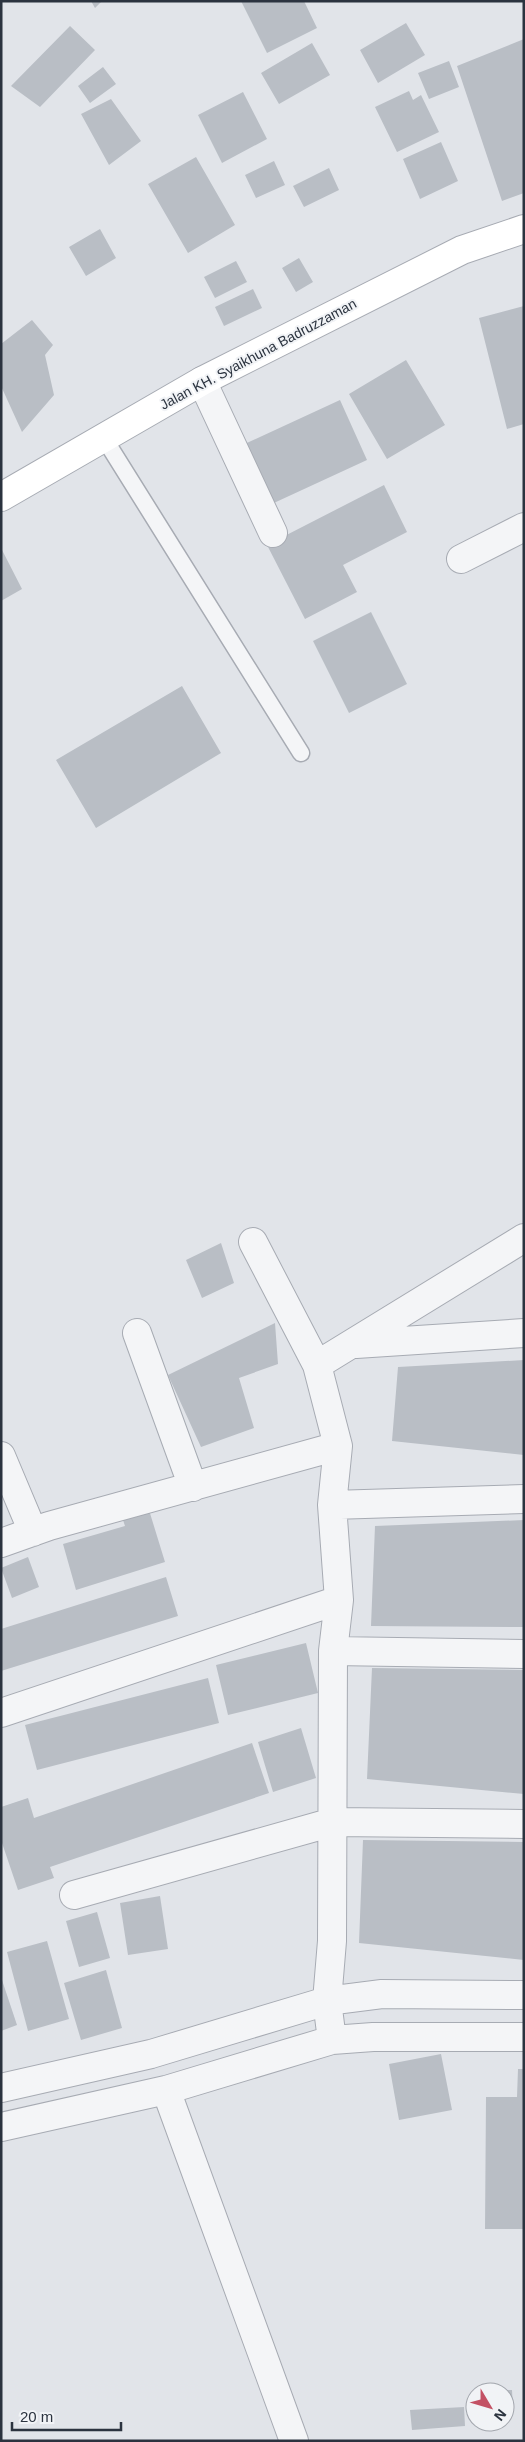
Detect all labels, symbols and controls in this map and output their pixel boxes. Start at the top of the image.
street label: Jalan KH. Syaikhuna Badruzzaman [157,295,359,413]
north arrow [465,2382,515,2432]
scale bar [12,2400,121,2432]
text: N [491,2406,510,2424]
text: 20 m [20,2408,53,2425]

